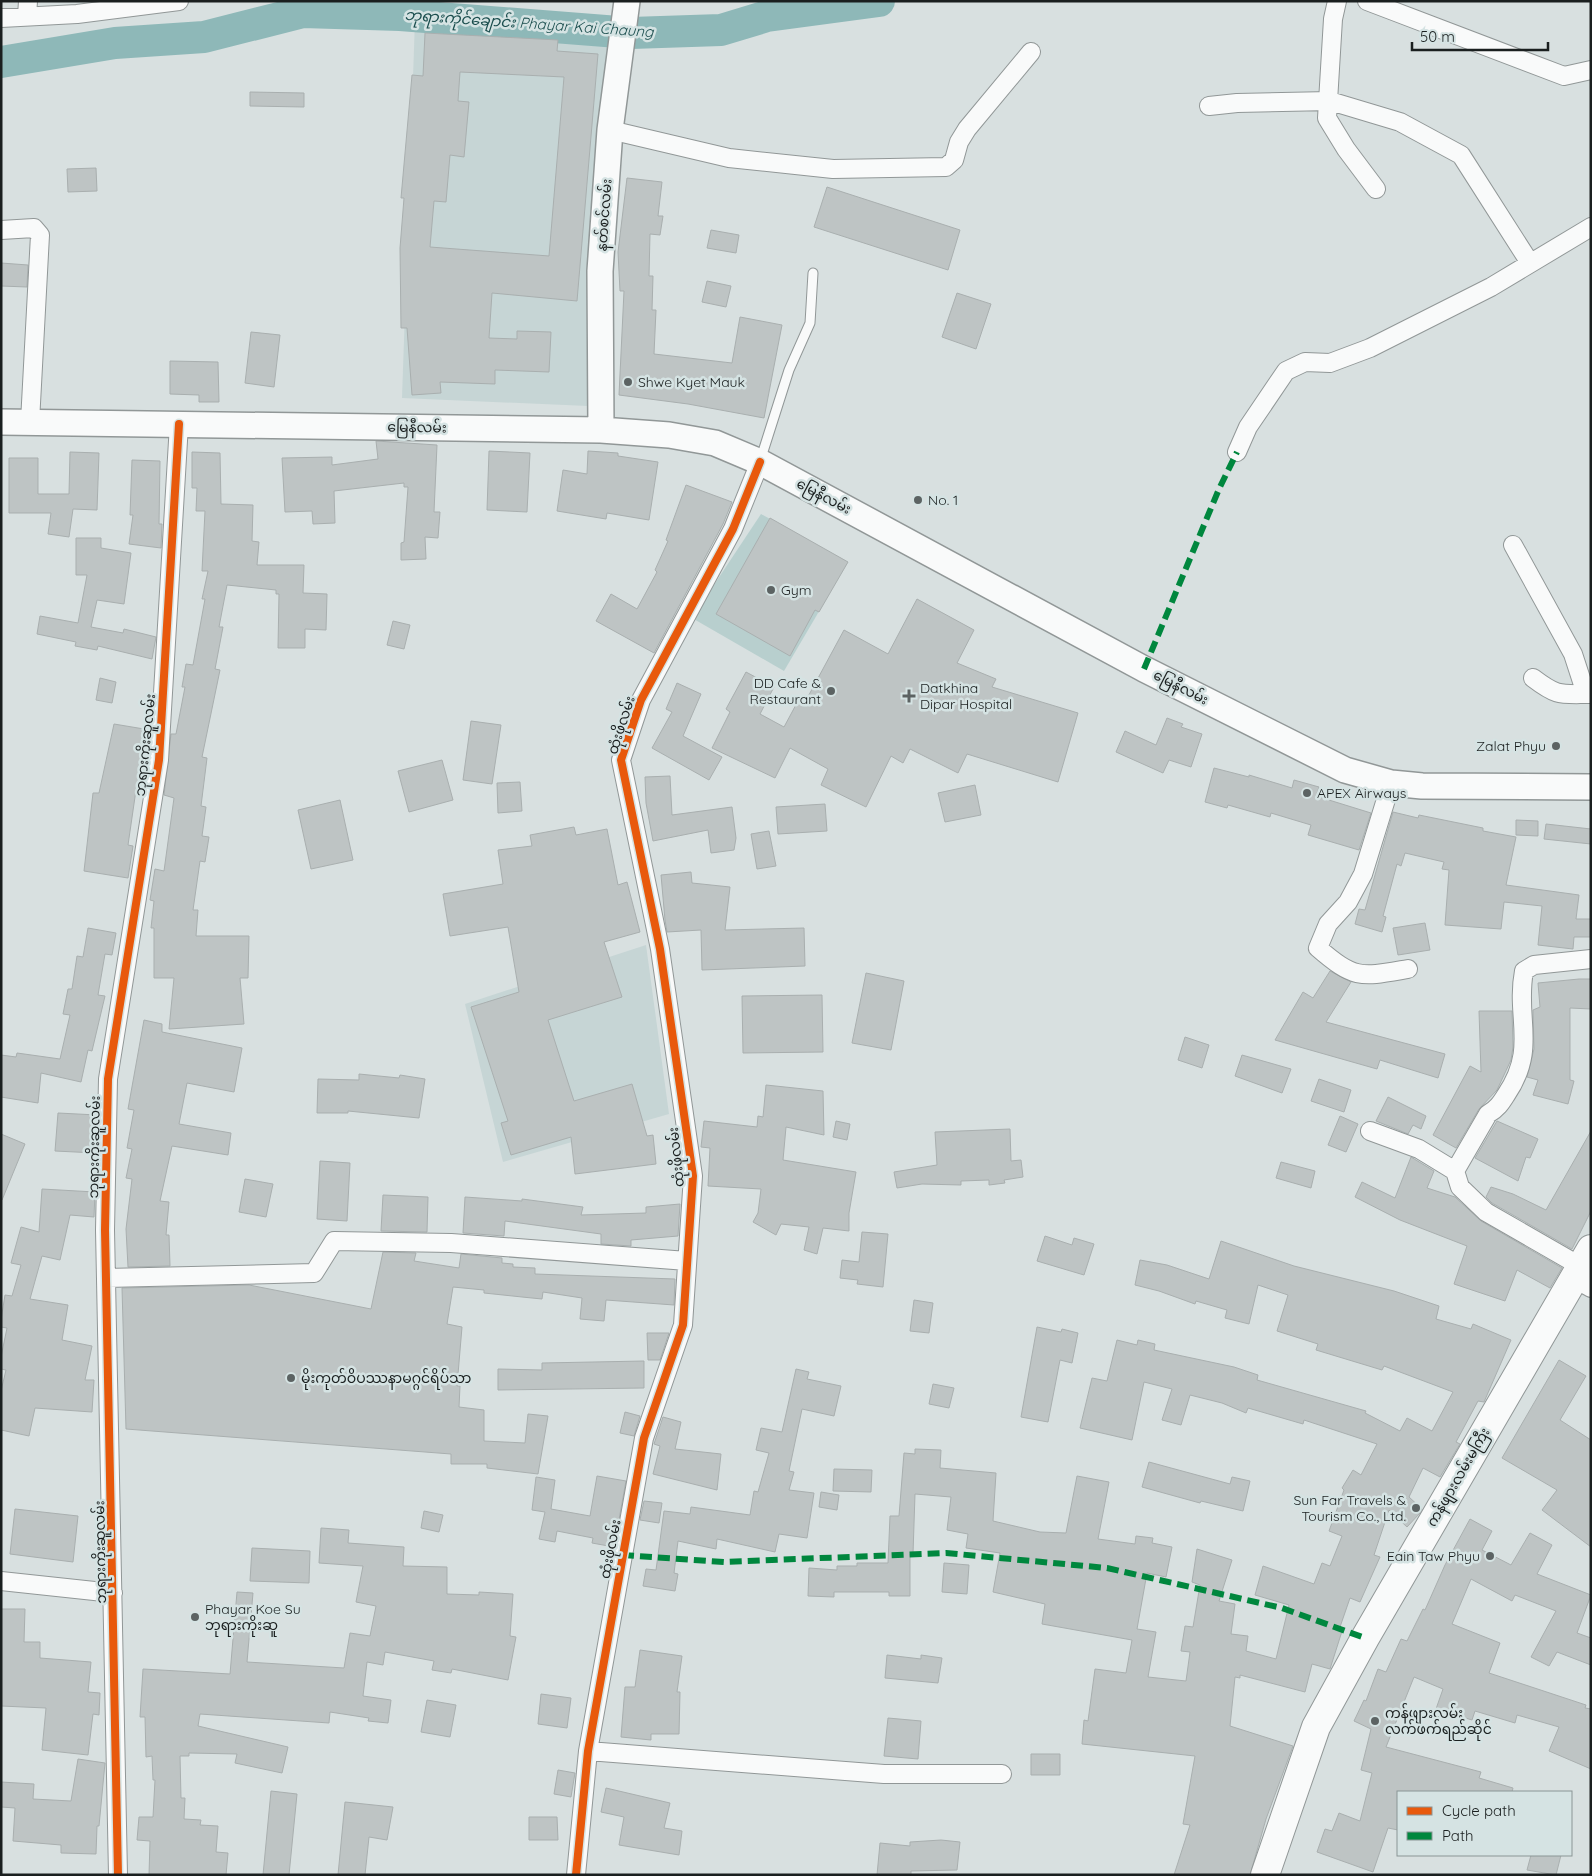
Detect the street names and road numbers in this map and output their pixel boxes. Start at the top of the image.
street label: နတ်စင်လမ်း [592,178,618,252]
street label: မြေနီလမ်း [387,416,447,440]
street label: မြေနီလမ်း [792,473,855,521]
street label: မြေနီလမ်း [1149,665,1212,711]
street label: ဘုရားကိုးဆူလမ်း [130,693,162,797]
street label: ထုံးဖိုလမ်း [602,693,642,757]
street label: ဘုရားကိုးဆူလမ်း [83,1095,107,1199]
street label: ထုံးဖိုလမ်း [663,1126,691,1188]
street label: ကန်ဖျားလမ်းမကြီး [1422,1424,1496,1531]
street label: ဘုရားကိုးဆူလမ်း [89,1500,113,1604]
street label: ထုံးဖိုလမ်း [594,1518,628,1581]

